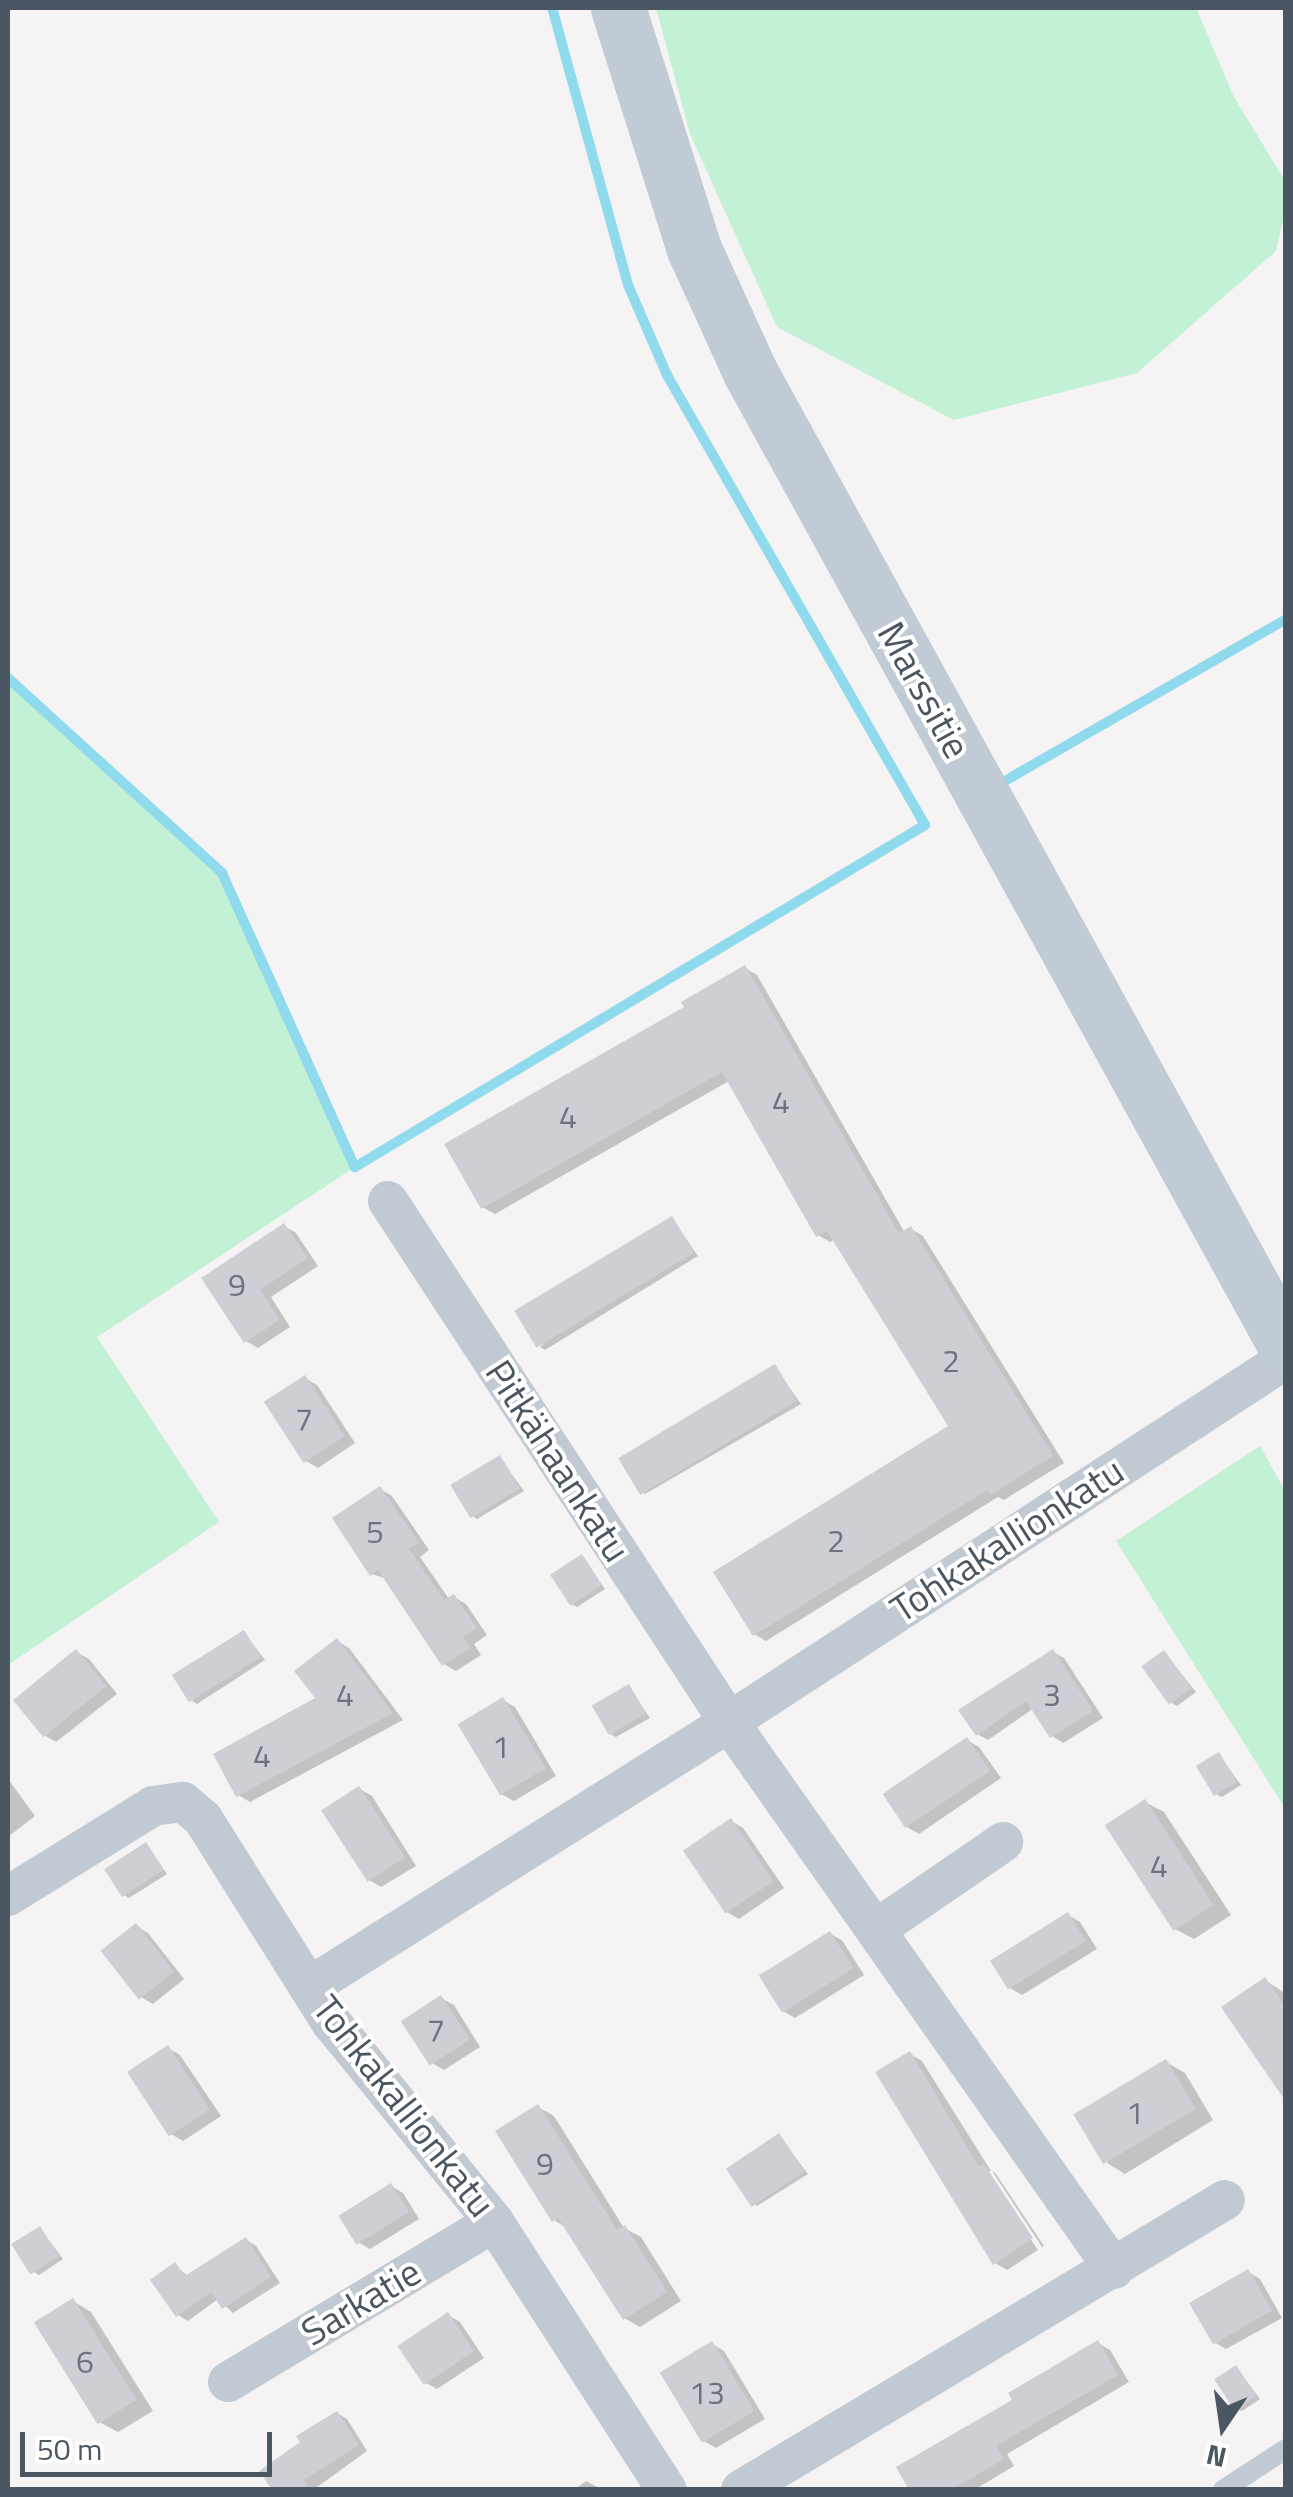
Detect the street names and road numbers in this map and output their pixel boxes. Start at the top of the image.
street label: Marssitie [868,614,980,766]
street label: Pitkähaankatu [476,1352,640,1570]
street label: Tohkakallionkatu [882,1448,1132,1632]
street label: Tohkakallionkatu [303,1986,505,2226]
street label: Sarkatie [293,2249,429,2355]

